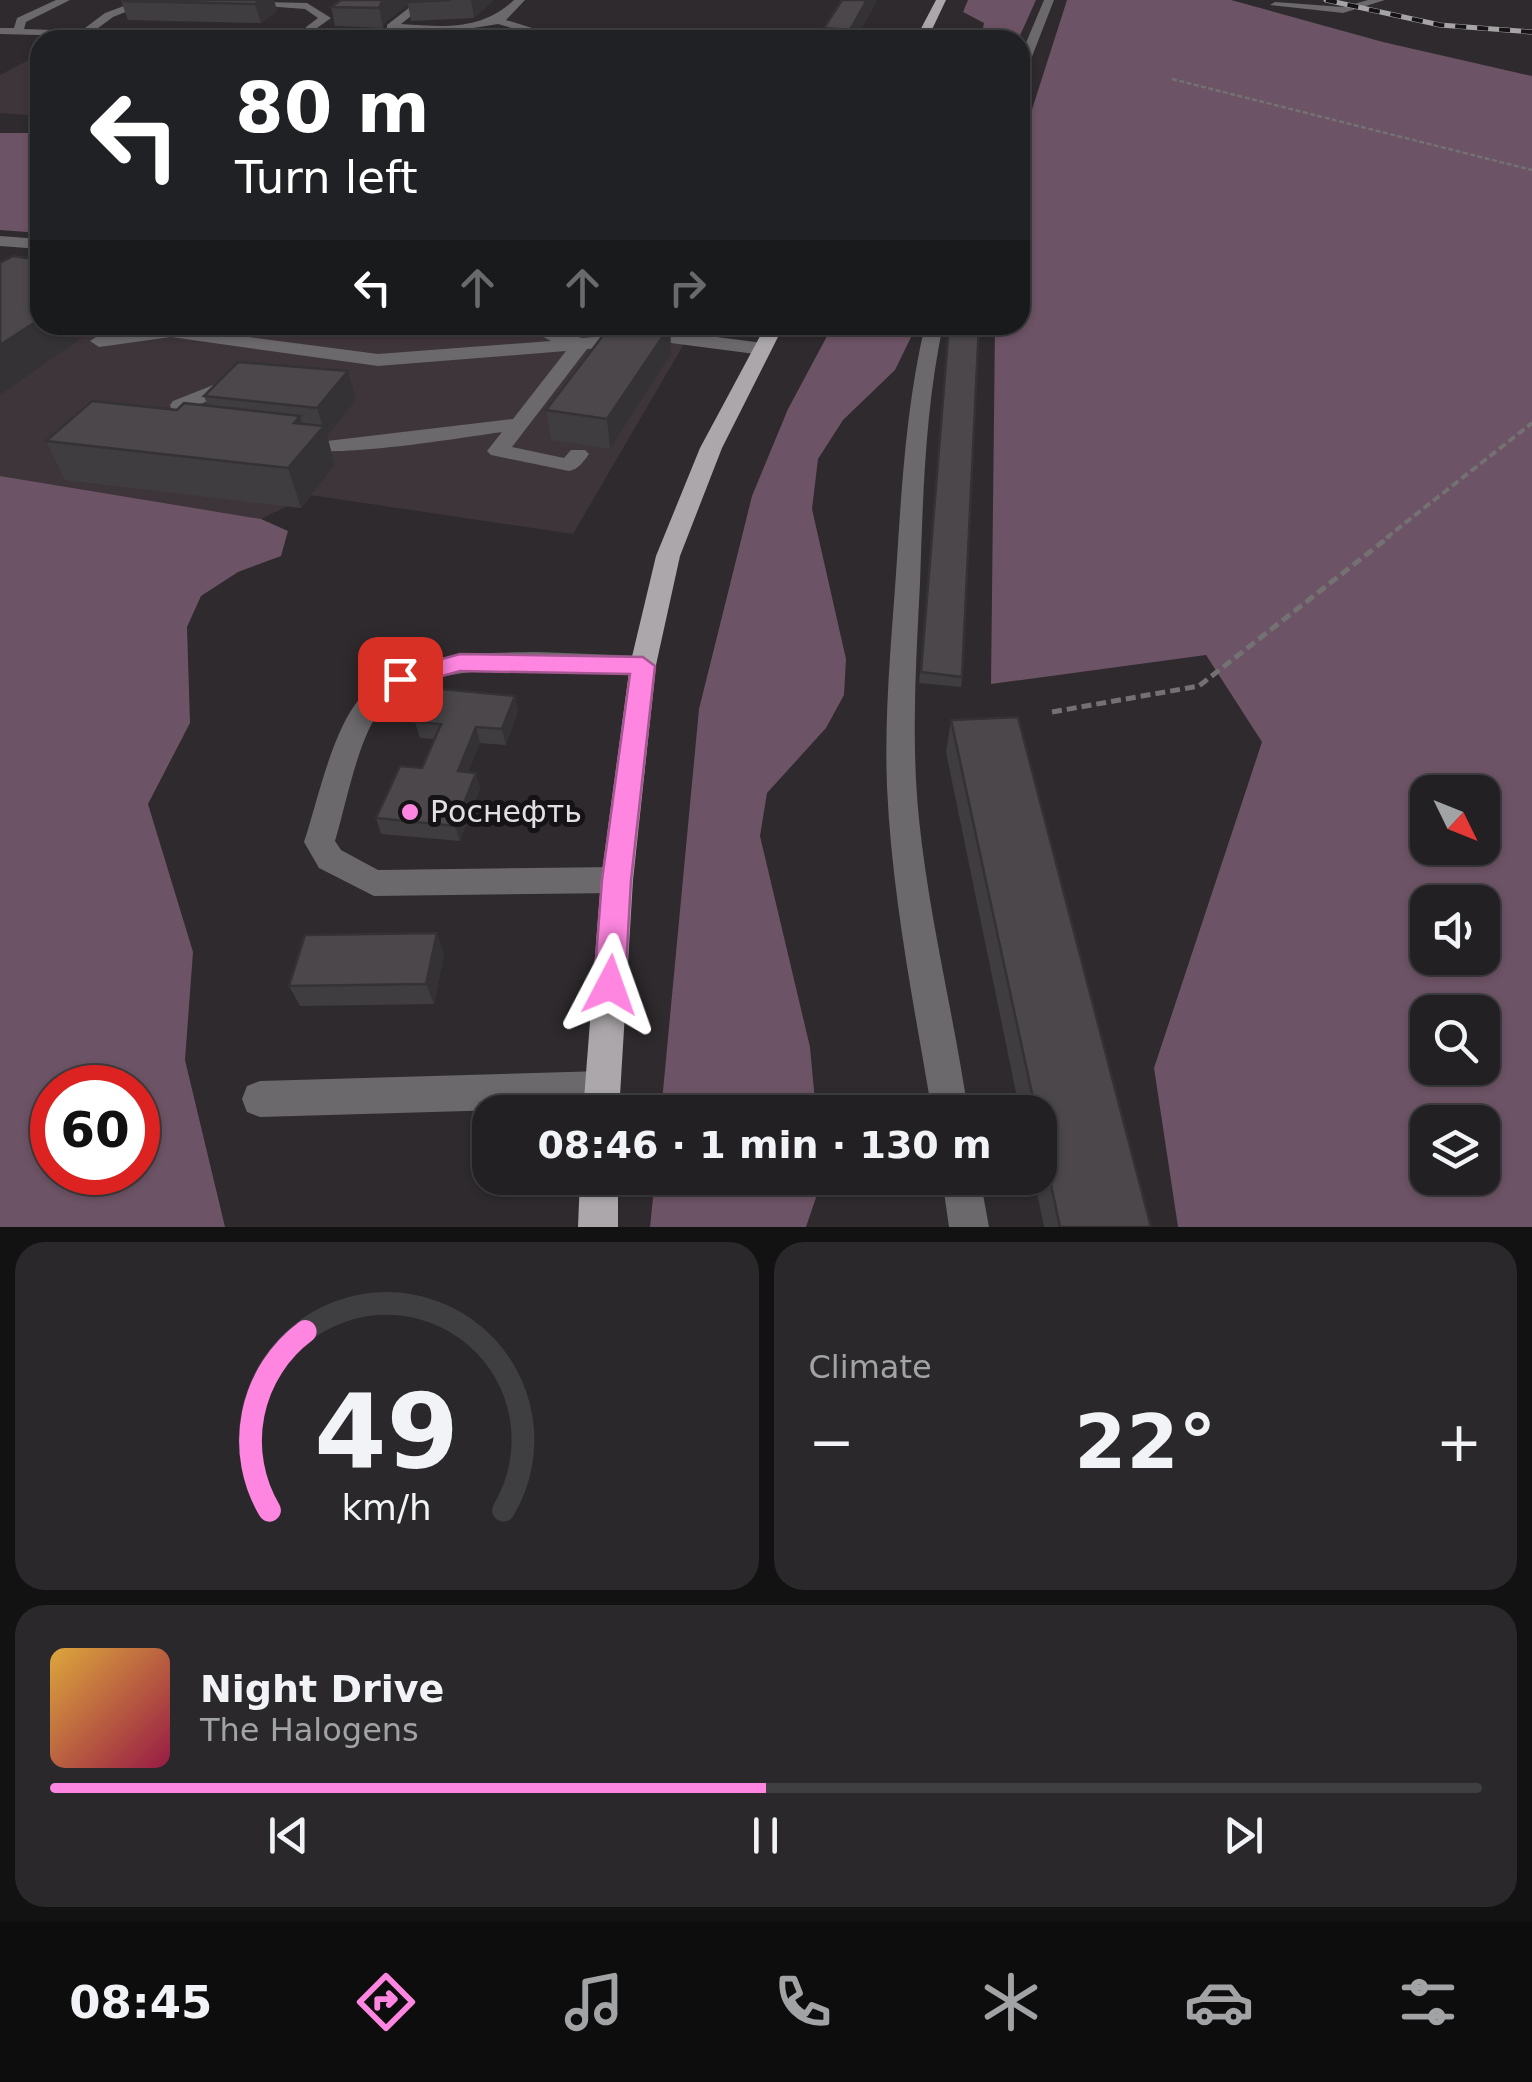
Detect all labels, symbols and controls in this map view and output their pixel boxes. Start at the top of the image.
text: 80 m [235,67,430,149]
icon: left [70,70,200,200]
text: Turn left [235,151,418,204]
icon: left [345,260,400,315]
icon: ahead [450,260,505,315]
icon: ahead [555,260,610,315]
icon: right [660,260,715,315]
pin [358,637,443,722]
icon: arrive [373,652,428,707]
north arrow [1410,775,1500,865]
map controls [1410,775,1500,1195]
place label: Роснефть [430,794,582,829]
marker: Роснефть [399,801,421,823]
button: sound [1410,885,1500,975]
position arrow [558,933,662,1037]
button: search [1410,995,1500,1085]
speed limit sign: 60 [30,1065,160,1195]
button: layers [1410,1105,1500,1195]
text: 08:46 · 1 min · 130 m [537,1123,992,1167]
text: Climate [809,1348,932,1386]
text: 49 [314,1371,459,1493]
text: 22° [1074,1398,1216,1486]
text: − [809,1410,855,1474]
text: + [1436,1410,1482,1474]
text: km/h [342,1487,432,1528]
text: Night Drive [200,1667,444,1711]
text: The Halogens [200,1711,419,1749]
icon: previous [261,1808,316,1863]
icon: pause [738,1808,793,1863]
icon: next [1216,1808,1271,1863]
icon: directions [351,1967,421,2037]
icon: music [559,1967,629,2037]
icon: phone [768,1967,838,2037]
icon: climate [976,1967,1046,2037]
icon: car [1184,1967,1254,2037]
icon: filters [1393,1967,1463,2037]
text: 08:45 [69,1976,212,2029]

